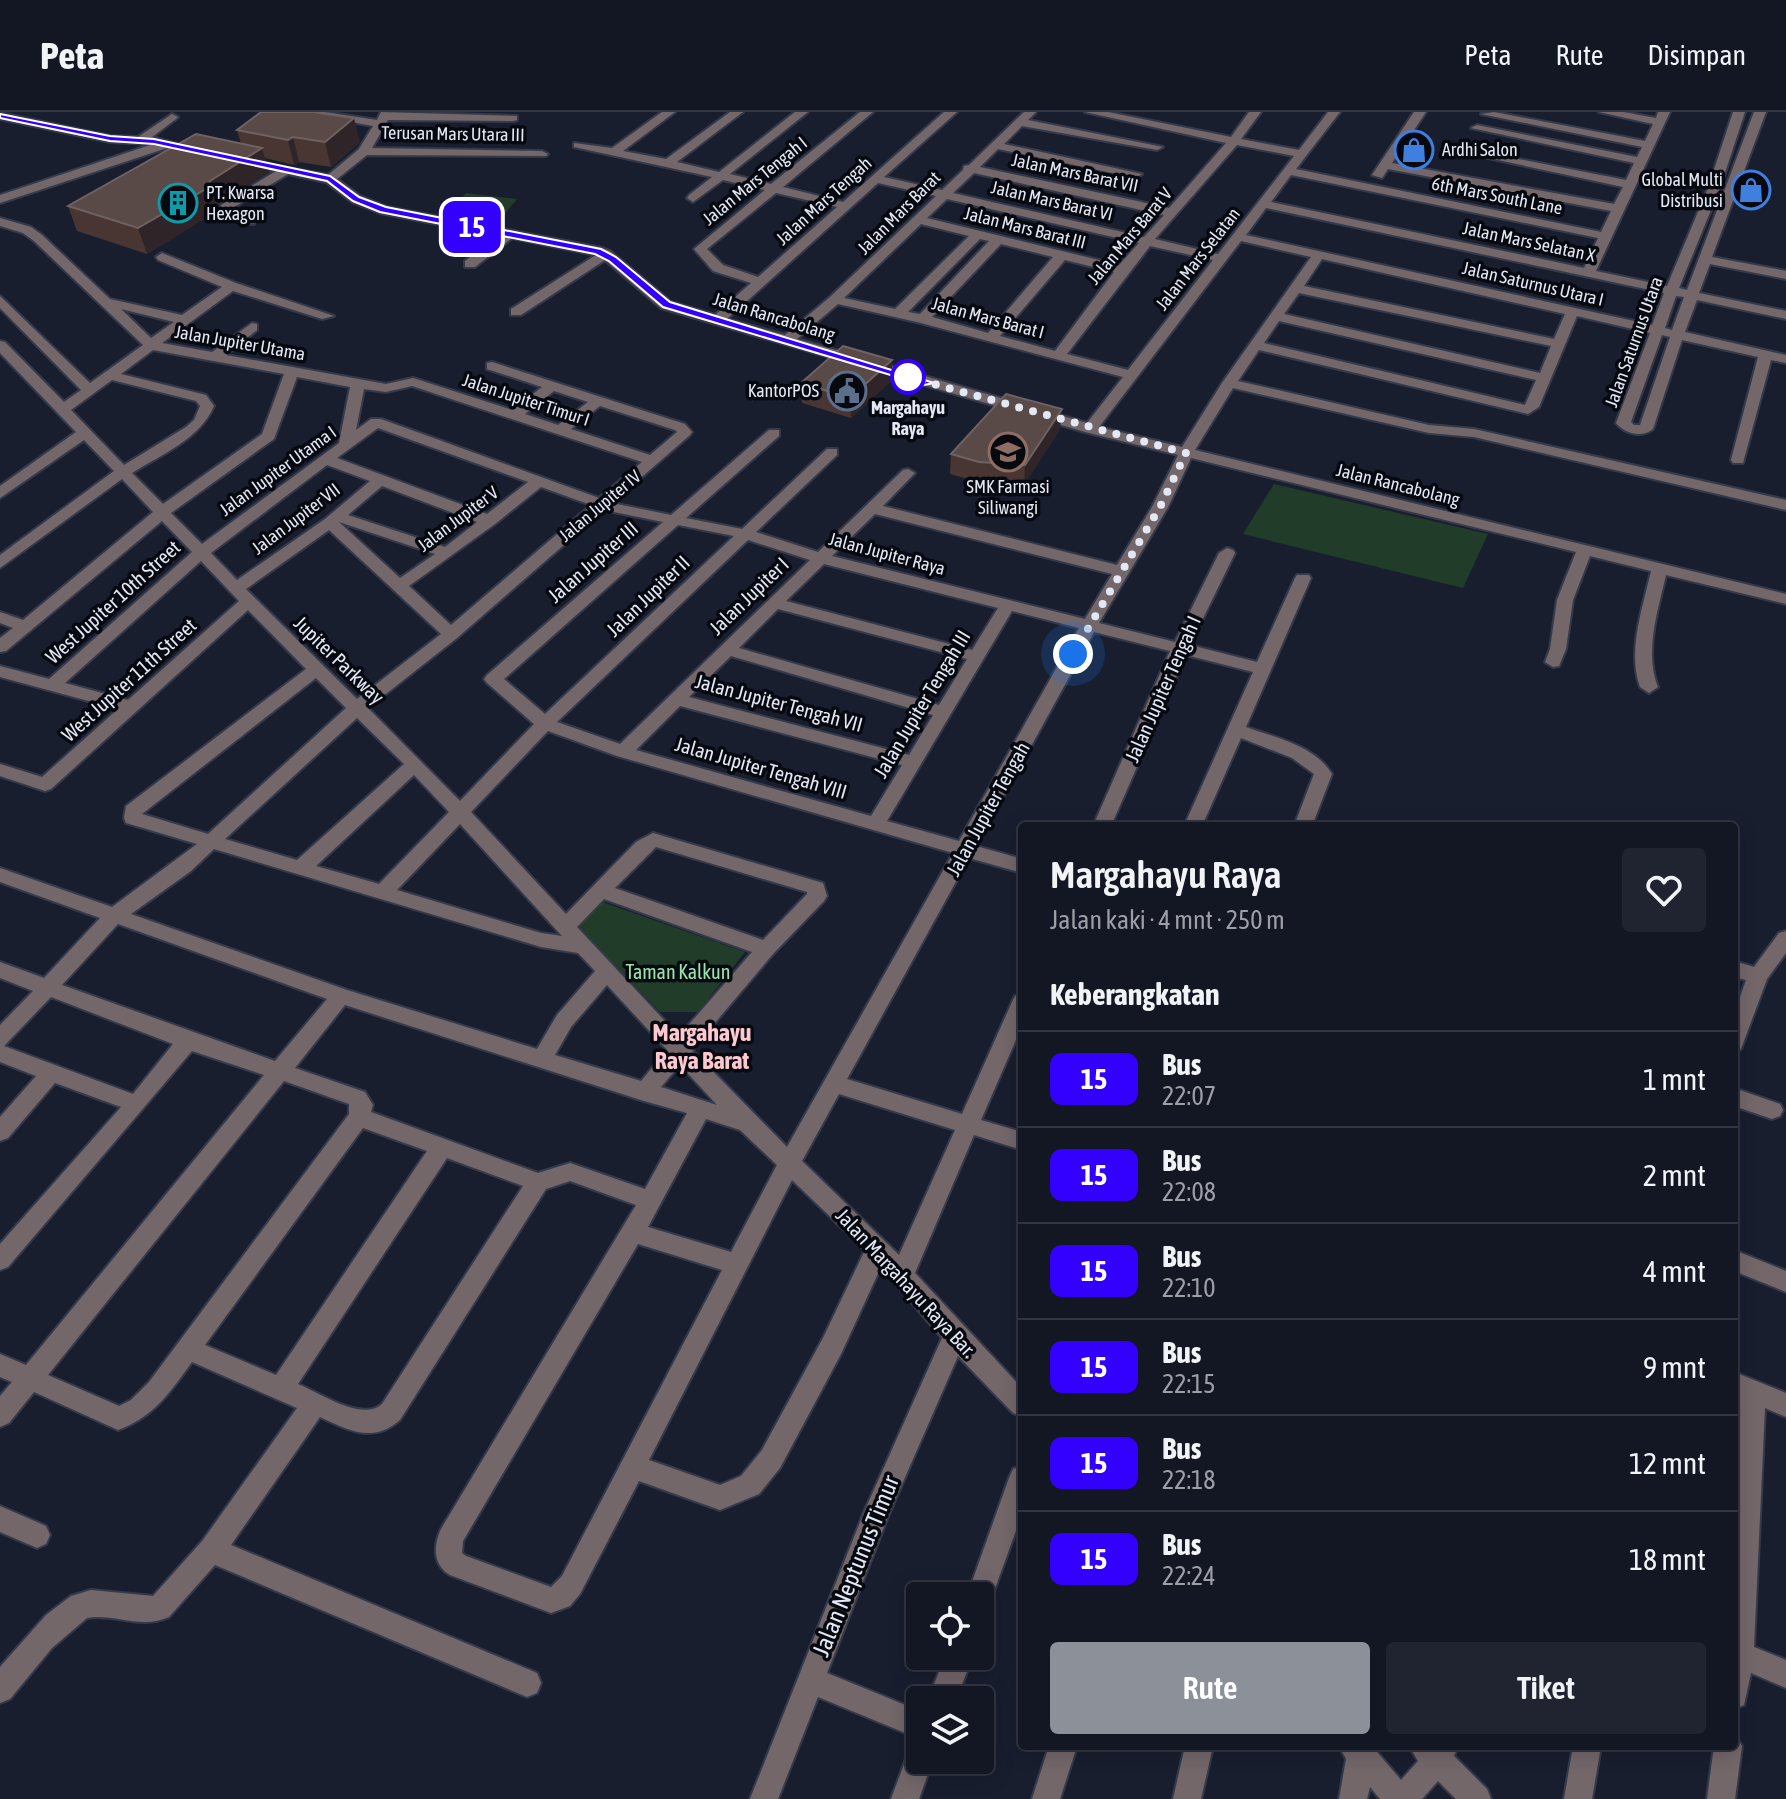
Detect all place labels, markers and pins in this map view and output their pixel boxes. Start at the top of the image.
shop icon: Ardhi Salon [1393,129,1435,171]
place label: Ardhi Salon [1442,139,1518,160]
place label: Global Multi Distribusi [1641,169,1723,211]
shop icon: Global Multi Distribusi [1730,169,1772,211]
building icon: PT. Kwarsa Hexagon [157,182,199,224]
place label: PT. Kwarsa Hexagon [206,182,275,224]
marker: Margahayu Raya [891,360,925,394]
public building icon: KantorPOS [826,370,868,412]
place label: KantorPOS [748,380,819,401]
place label: Margahayu Raya [871,397,945,439]
school or university icon: SMK Farmasi Siliwangi [987,431,1029,473]
place label: SMK Farmasi Siliwangi [966,476,1050,518]

